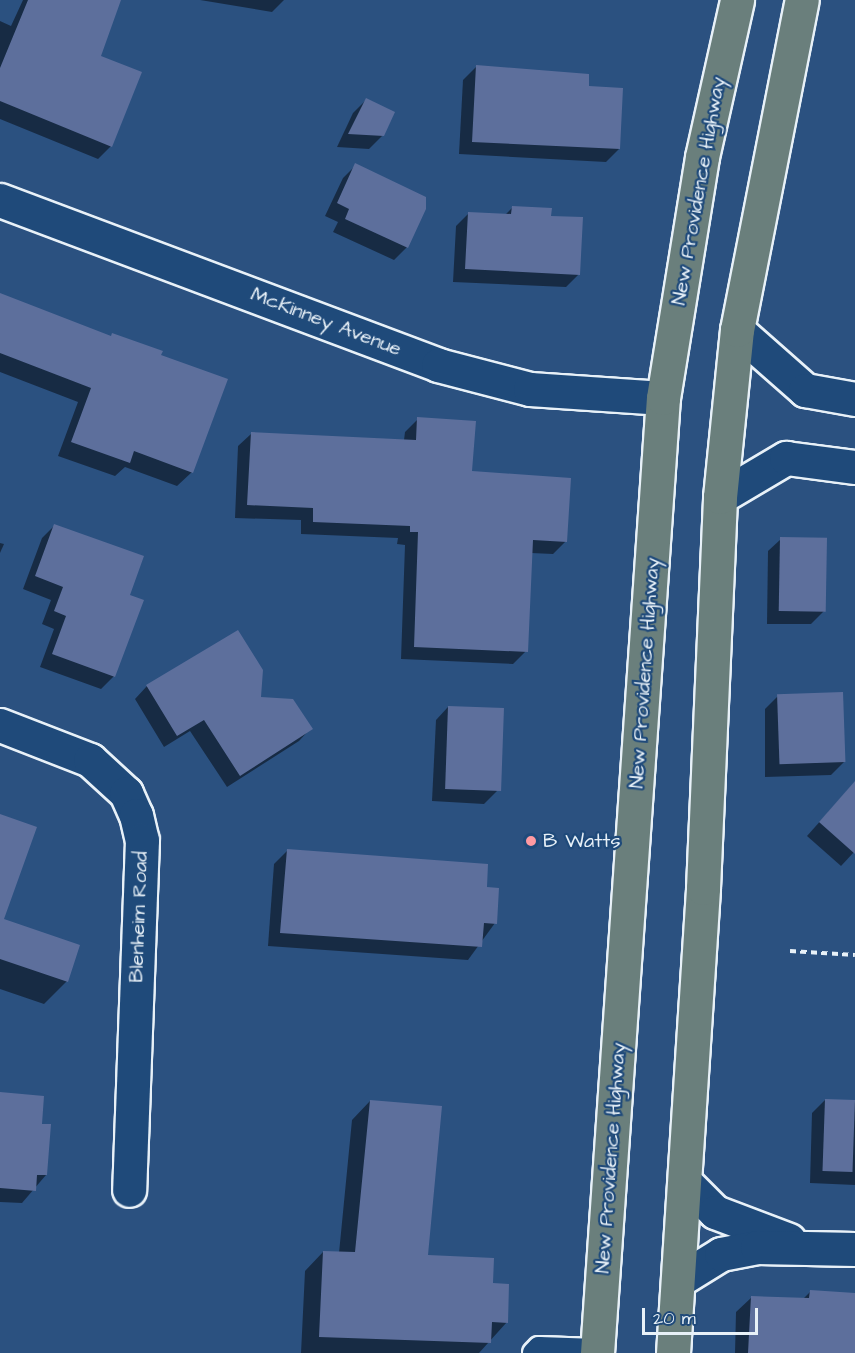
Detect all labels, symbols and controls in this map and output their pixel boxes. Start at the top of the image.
street label: New Providence Highway [667,75,731,307]
street label: McKinney Avenue [247,282,405,362]
street label: New Providence Highway [625,557,665,789]
place label: B Watts [543,829,620,853]
marker: B Watts [524,834,538,848]
street label: Blenheim Road [125,851,153,983]
street label: New Providence Highway [591,1042,631,1274]
scale bar [645,1296,760,1334]
text: 20 m [653,1306,696,1331]

